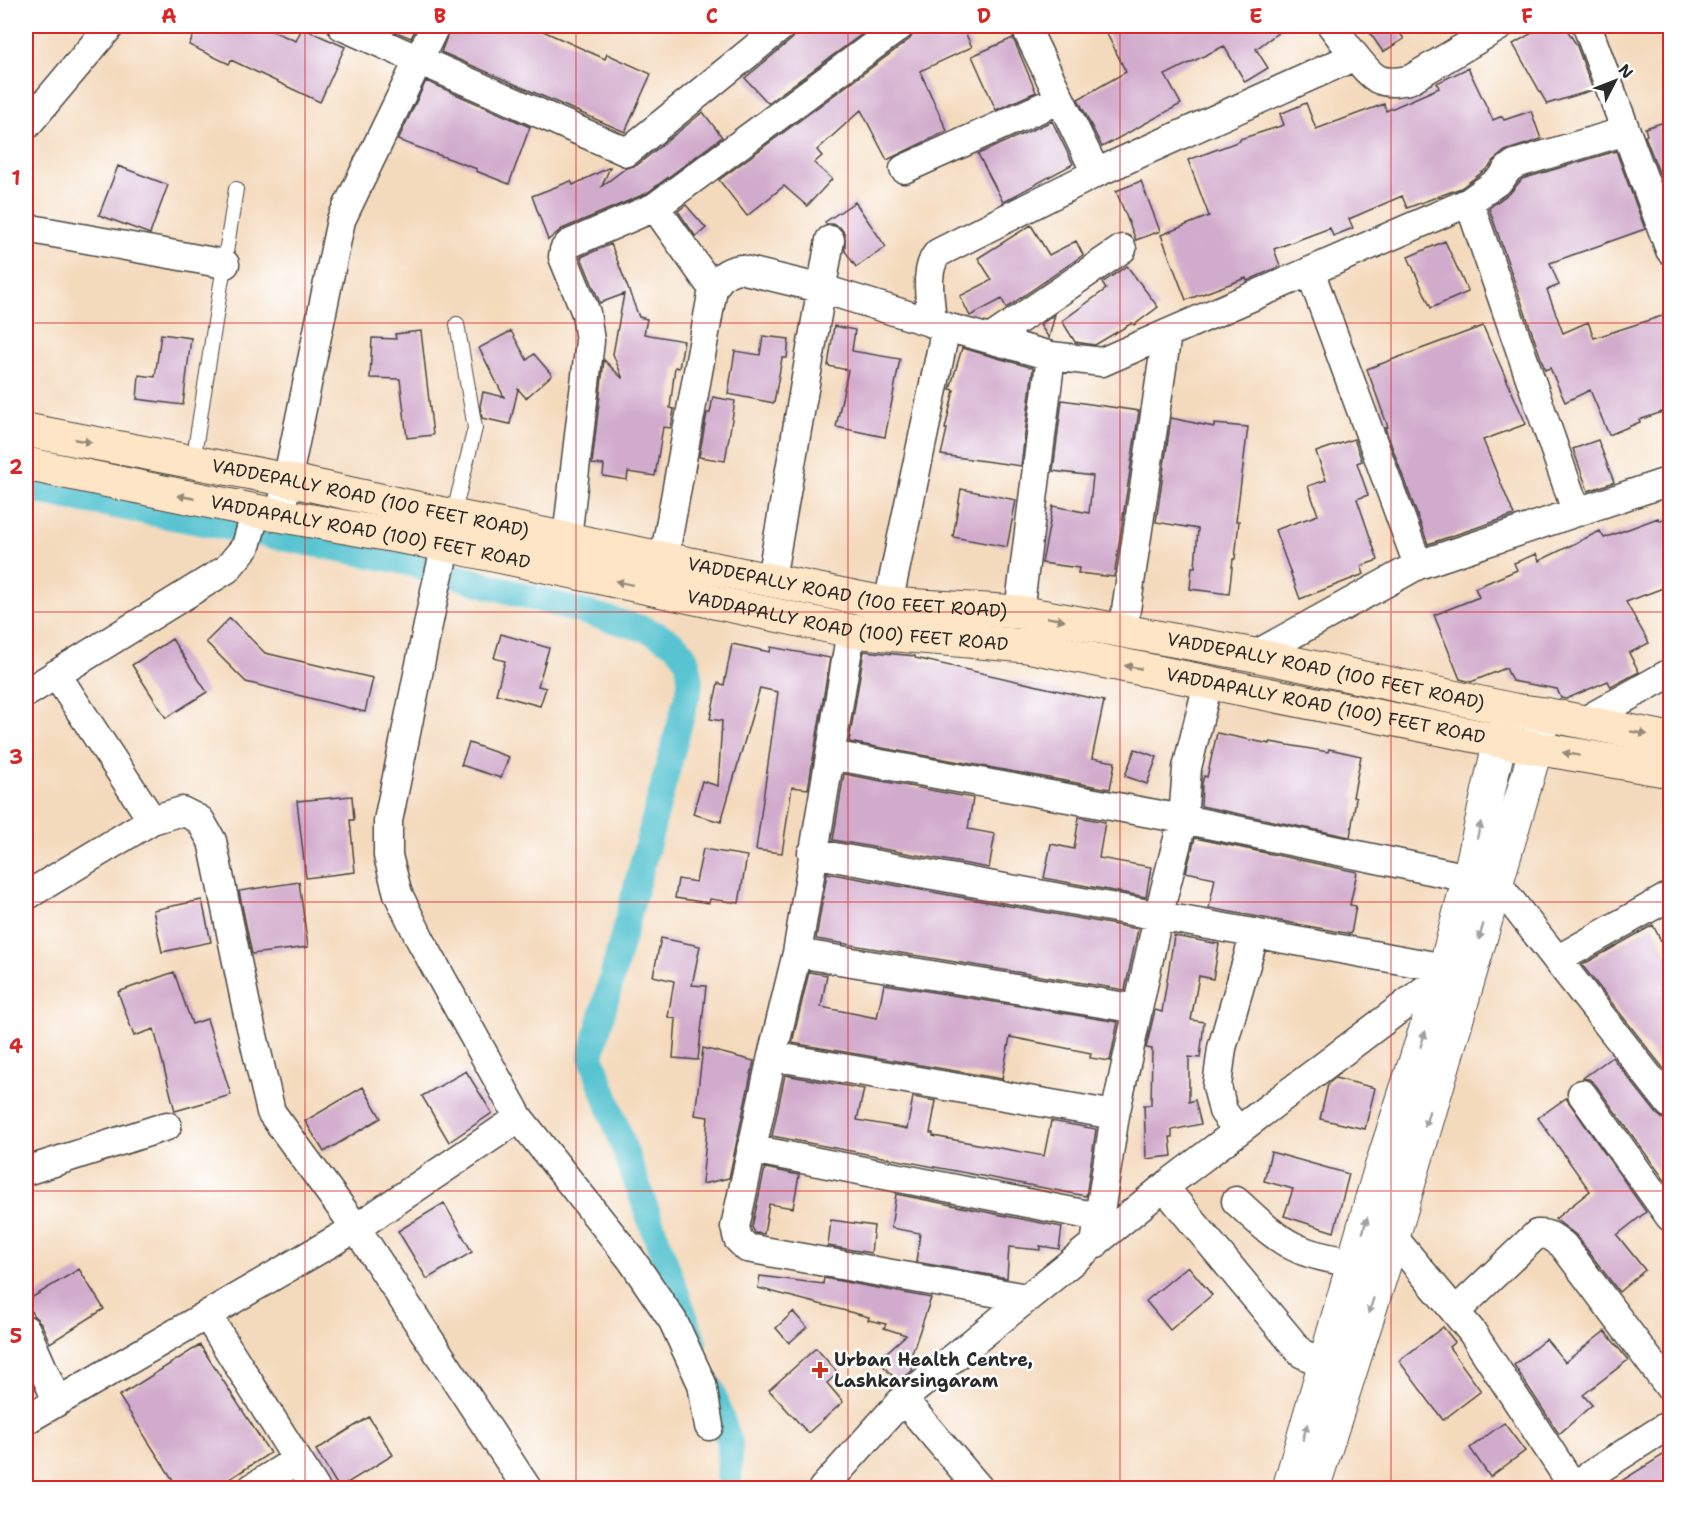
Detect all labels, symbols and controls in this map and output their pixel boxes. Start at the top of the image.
text: A [161,3,177,29]
text: B [434,3,446,29]
text: C [706,3,718,29]
text: D [977,3,991,29]
text: E [1249,3,1263,29]
text: F [1521,3,1533,29]
north arrow [1585,51,1645,111]
text: N [1614,60,1638,83]
text: 1 [11,165,21,191]
one-way arrow [74,437,93,446]
text: 2 [9,454,23,480]
street label: VADDEPALLY ROAD (100 FEET ROAD) [210,454,531,543]
street label: VADDAPALLY ROAD (100) FEET ROAD [208,490,533,575]
one-way arrow [176,492,195,501]
street label: VADDEPALLY ROAD (100 FEET ROAD) [685,552,1008,623]
one-way arrow [615,578,633,588]
street label: VADDAPALLY ROAD (100) FEET ROAD [685,584,1009,656]
one-way arrow [1046,614,1065,623]
street label: VADDEPALLY ROAD (100 FEET ROAD) [1165,627,1487,715]
one-way arrow [1123,662,1142,671]
street label: VADDAPALLY ROAD (100) FEET ROAD [1164,662,1488,750]
one-way arrow [1629,729,1648,738]
text: 3 [9,744,23,770]
one-way arrow [1562,749,1581,758]
one-way arrow [1475,821,1485,839]
one-way arrow [1476,923,1486,941]
one-way arrow [1419,1030,1428,1048]
text: 4 [9,1033,23,1059]
one-way arrow [1422,1110,1431,1128]
one-way arrow [1361,1216,1370,1234]
one-way arrow [1366,1297,1375,1315]
text: 5 [10,1323,22,1349]
place label: Urban Health Centre, Lashkarsingaram [834,1348,1033,1393]
marker: Urban Health Centre, Lashkarsingaram [811,1361,829,1379]
one-way arrow [1301,1423,1310,1441]

